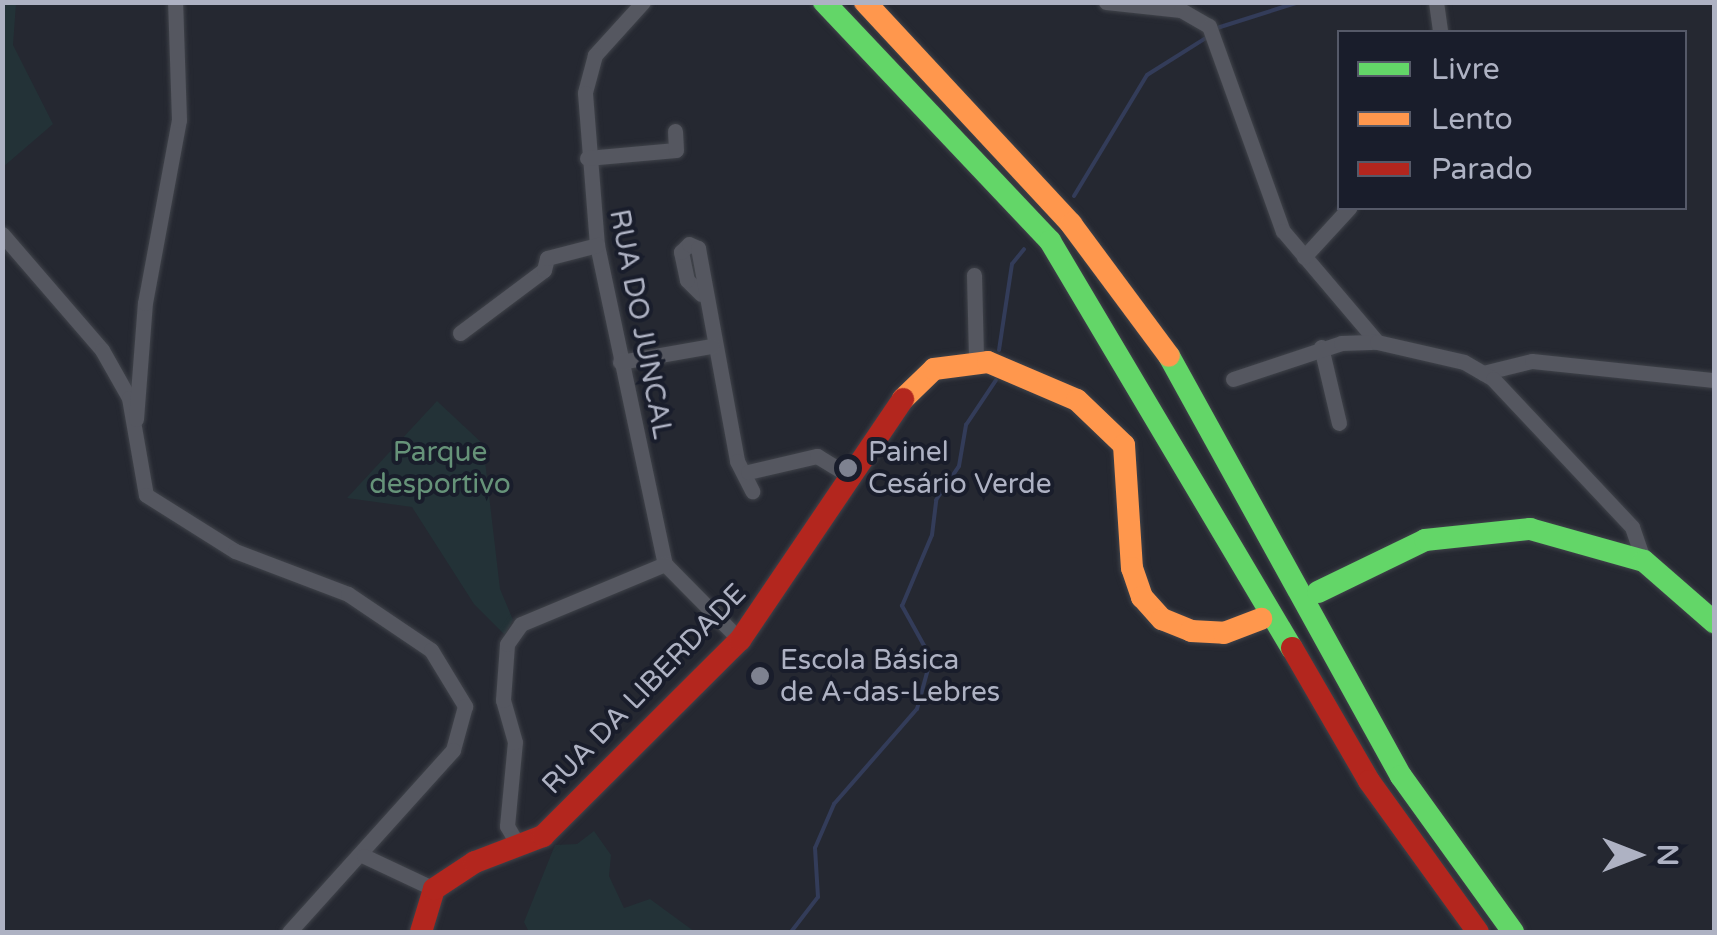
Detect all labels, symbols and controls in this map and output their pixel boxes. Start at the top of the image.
legend [1337,30,1687,210]
text: Livre [1431,51,1500,88]
text: Lento [1431,101,1513,138]
text: Parado [1431,151,1533,188]
street label: RUA DO JUNCAL [602,206,680,442]
park label: Parque desportivo [369,435,511,501]
place label: Painel Cesário Verde [868,435,1052,501]
marker: Painel Cesário Verde [837,457,859,479]
street label: RUA DA LIBERDADE [535,577,753,801]
place label: Escola Básica de A-das-Lebres [780,643,1000,709]
marker: Escola Básica de A-das-Lebres [749,665,771,687]
north arrow [1587,805,1687,905]
text: N [1650,844,1684,866]

